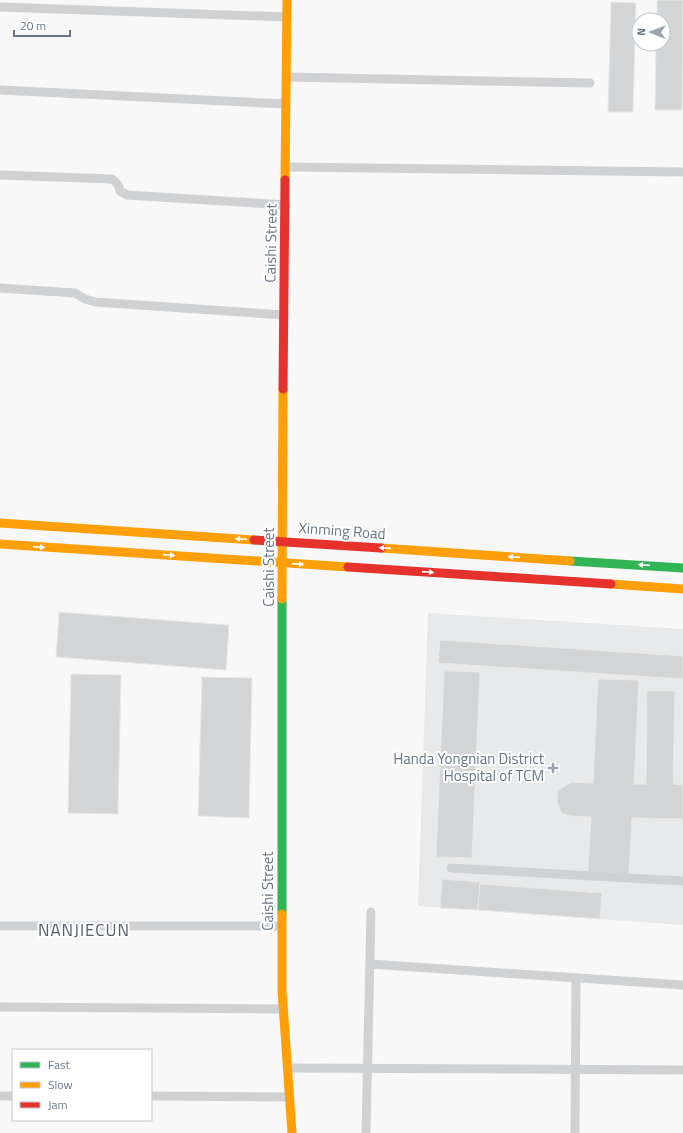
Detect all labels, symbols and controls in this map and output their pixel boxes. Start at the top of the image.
scale bar [14,12,70,38]
north arrow [631,12,671,52]
text: 20 m [20,16,46,35]
text: N [633,28,649,36]
street label: Caishi Street [258,202,283,283]
street label: Xinming Road [298,516,386,545]
street label: Caishi Street [257,527,280,607]
one-way arrow [235,535,247,542]
one-way arrow [33,543,45,550]
one-way arrow [379,545,391,552]
one-way arrow [163,552,175,559]
one-way arrow [508,553,520,560]
one-way arrow [292,560,304,567]
one-way arrow [638,562,650,569]
one-way arrow [422,569,434,576]
place label: Handa Yongnian District Hospital of TCM [393,747,545,787]
marker: Handa Yongnian District Hospital of TCM [547,762,559,774]
street label: Caishi Street [256,851,279,931]
district label: NANJIECUN [38,917,130,943]
legend [12,1049,152,1121]
text: Fast [48,1055,71,1074]
text: Slow [48,1075,73,1094]
text: Jam [48,1095,68,1114]

